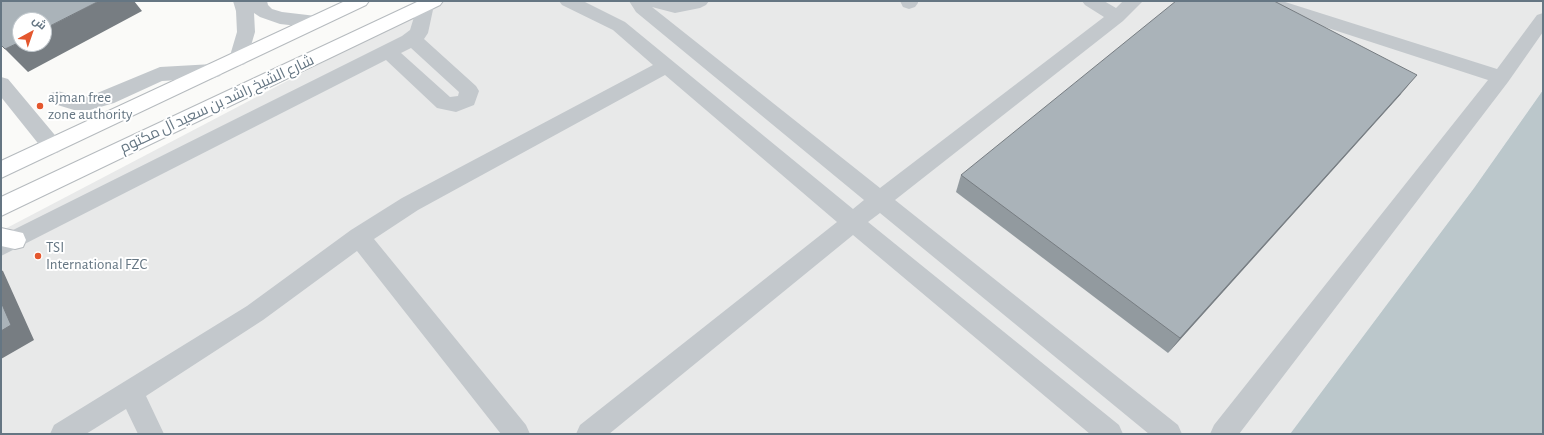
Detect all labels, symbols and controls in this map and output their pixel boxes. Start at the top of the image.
north arrow [12,12,52,52]
text: ش [30,14,48,32]
street label: شارع الشيخ راشد بن سعيد آل مكتوم [117,51,317,157]
place label: ajman free zone authority [48,88,132,123]
marker: ajman free zone authority [35,101,45,111]
place label: TSI International FZC [46,238,147,273]
marker: TSI International FZC [33,251,43,261]

